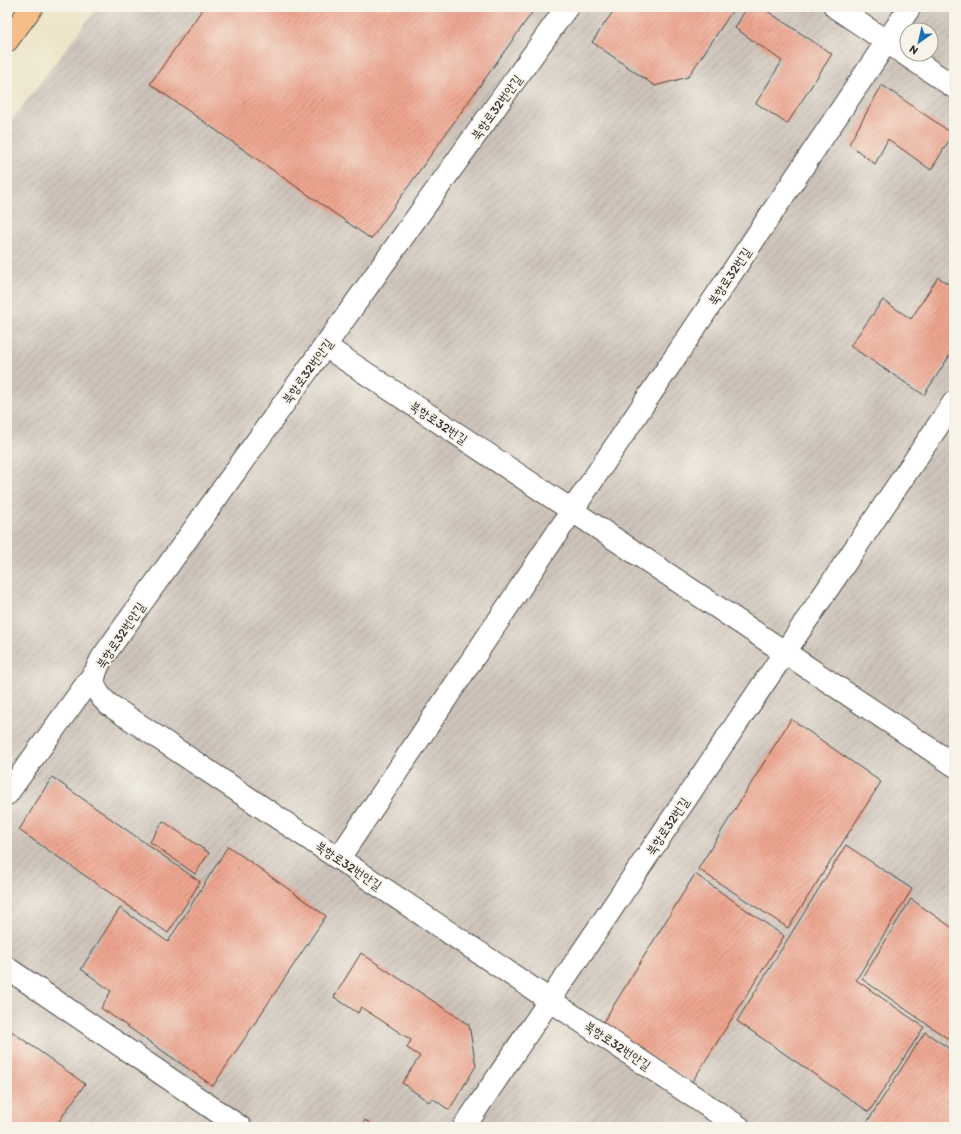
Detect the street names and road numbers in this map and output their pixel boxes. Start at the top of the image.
street label: 북항로32번안길 [468,72,525,143]
street label: 북항로32번길 [705,245,754,308]
street label: 북항로32번안길 [279,336,336,407]
street label: 북항로32번길 [407,398,470,447]
street label: 북항로32번안길 [93,599,148,671]
street label: 북항로32번길 [643,795,692,858]
street label: 북항로32번안길 [313,838,385,893]
street label: 북항로32번안길 [582,1018,654,1073]

